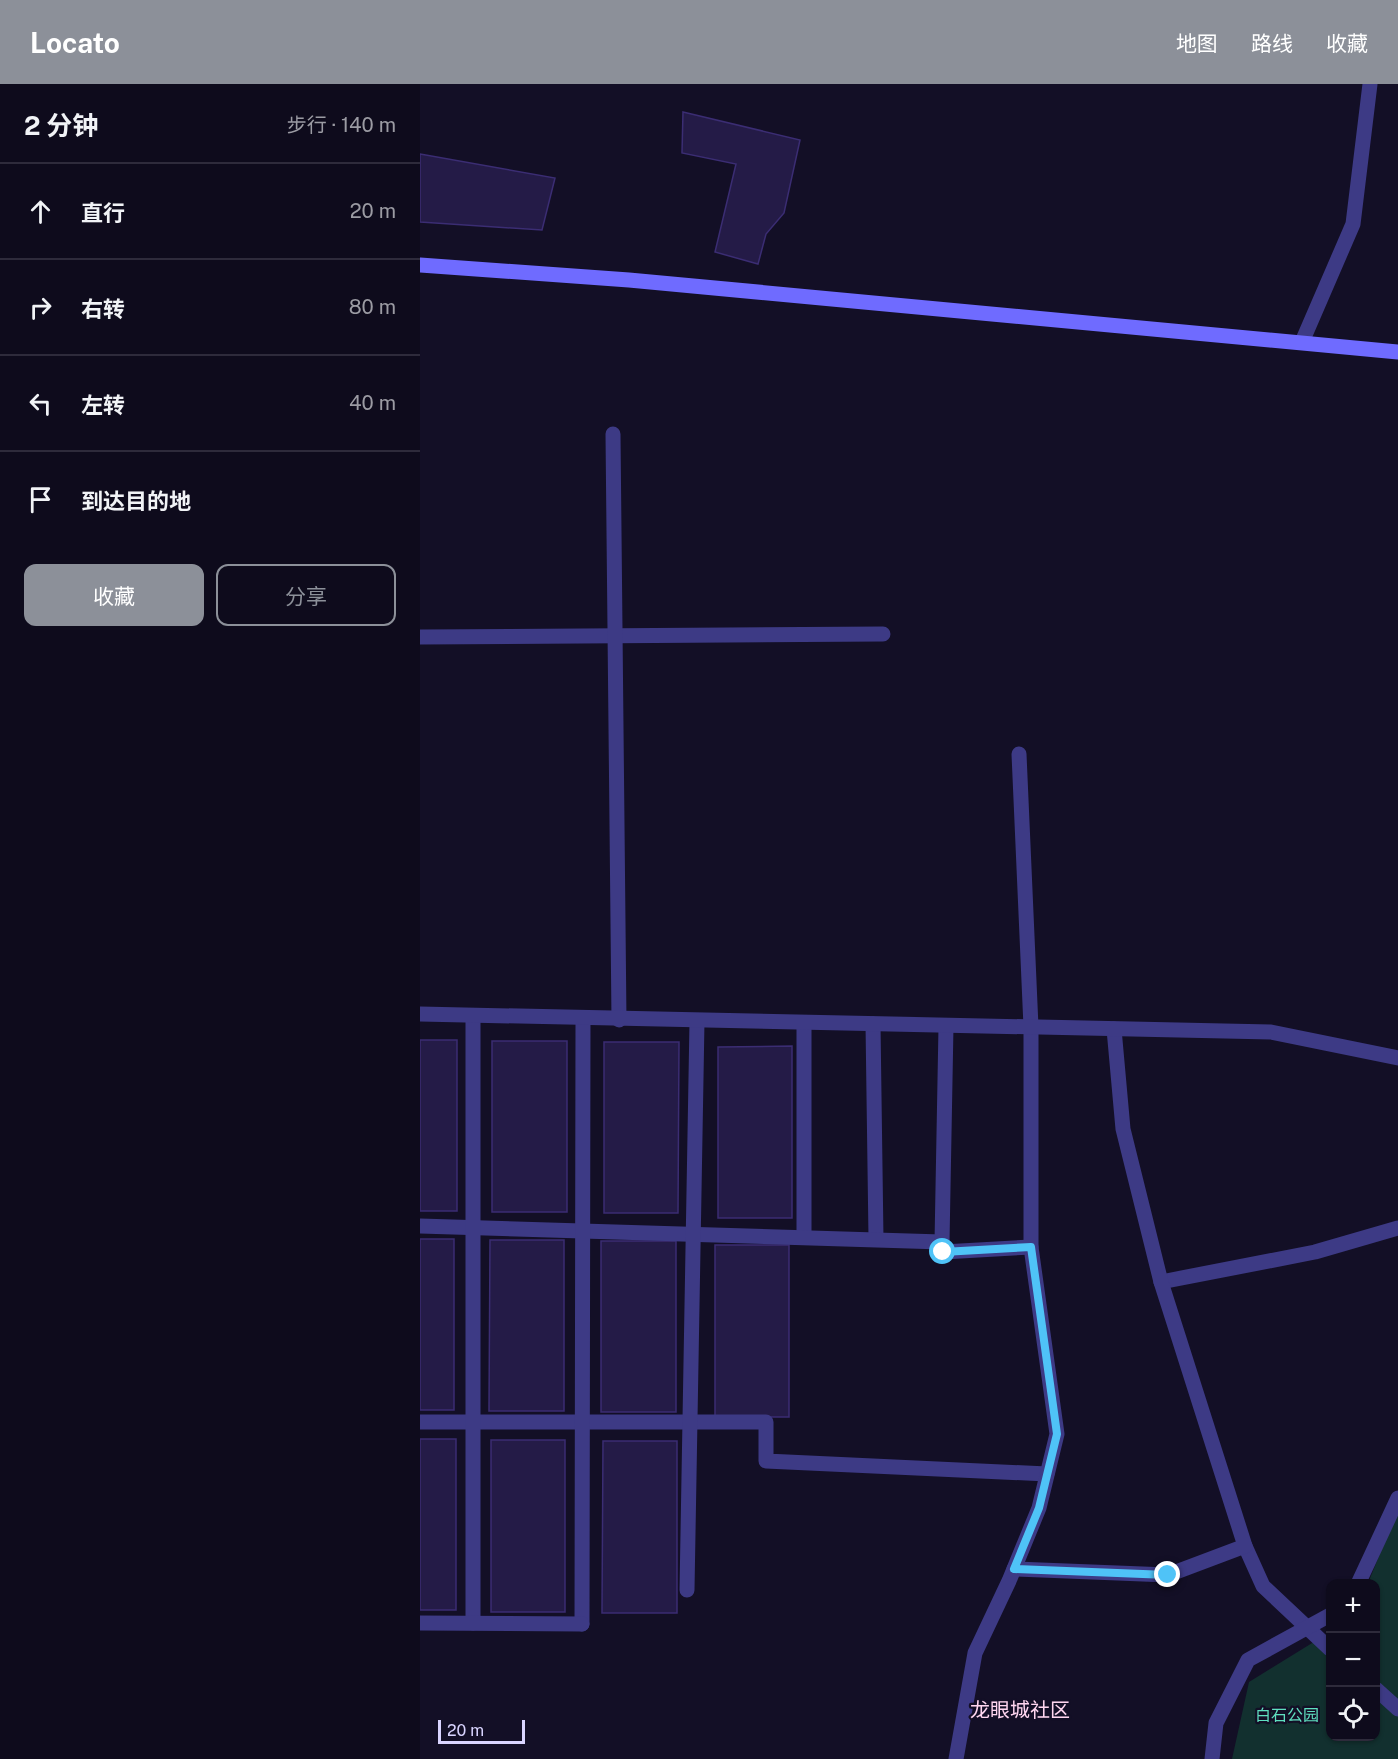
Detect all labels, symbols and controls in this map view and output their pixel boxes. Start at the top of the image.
text: Locato [30,26,120,59]
text: 地图 [1176,31,1218,56]
text: 路线 [1251,31,1293,56]
text: 收藏 [1326,31,1368,56]
text: 2 分钟 [24,110,98,141]
text: 步行 · 140 m [287,113,396,137]
icon: ahead [24,195,57,228]
text: 20 m [350,199,396,223]
text: 直行 [81,200,125,226]
icon: right [24,291,57,324]
text: 80 m [349,295,396,319]
text: 右转 [81,296,125,322]
icon: left [24,387,57,420]
text: 40 m [349,391,396,415]
text: 左转 [81,392,125,418]
icon: arrive [24,483,57,516]
text: 到达目的地 [81,488,191,514]
button: 收藏 [24,564,204,626]
button: 分享 [216,564,396,626]
route start [929,1238,955,1264]
route end [1154,1561,1180,1587]
map controls [1326,1579,1380,1741]
button: + [1326,1579,1380,1633]
button: − [1326,1633,1380,1687]
button: locate [1326,1687,1380,1741]
district label: 龙眼城社区 [970,1698,1070,1722]
park label: 白石公园 [1255,1706,1319,1725]
scale bar [438,1717,525,1744]
text: 20 m [447,1721,484,1740]

